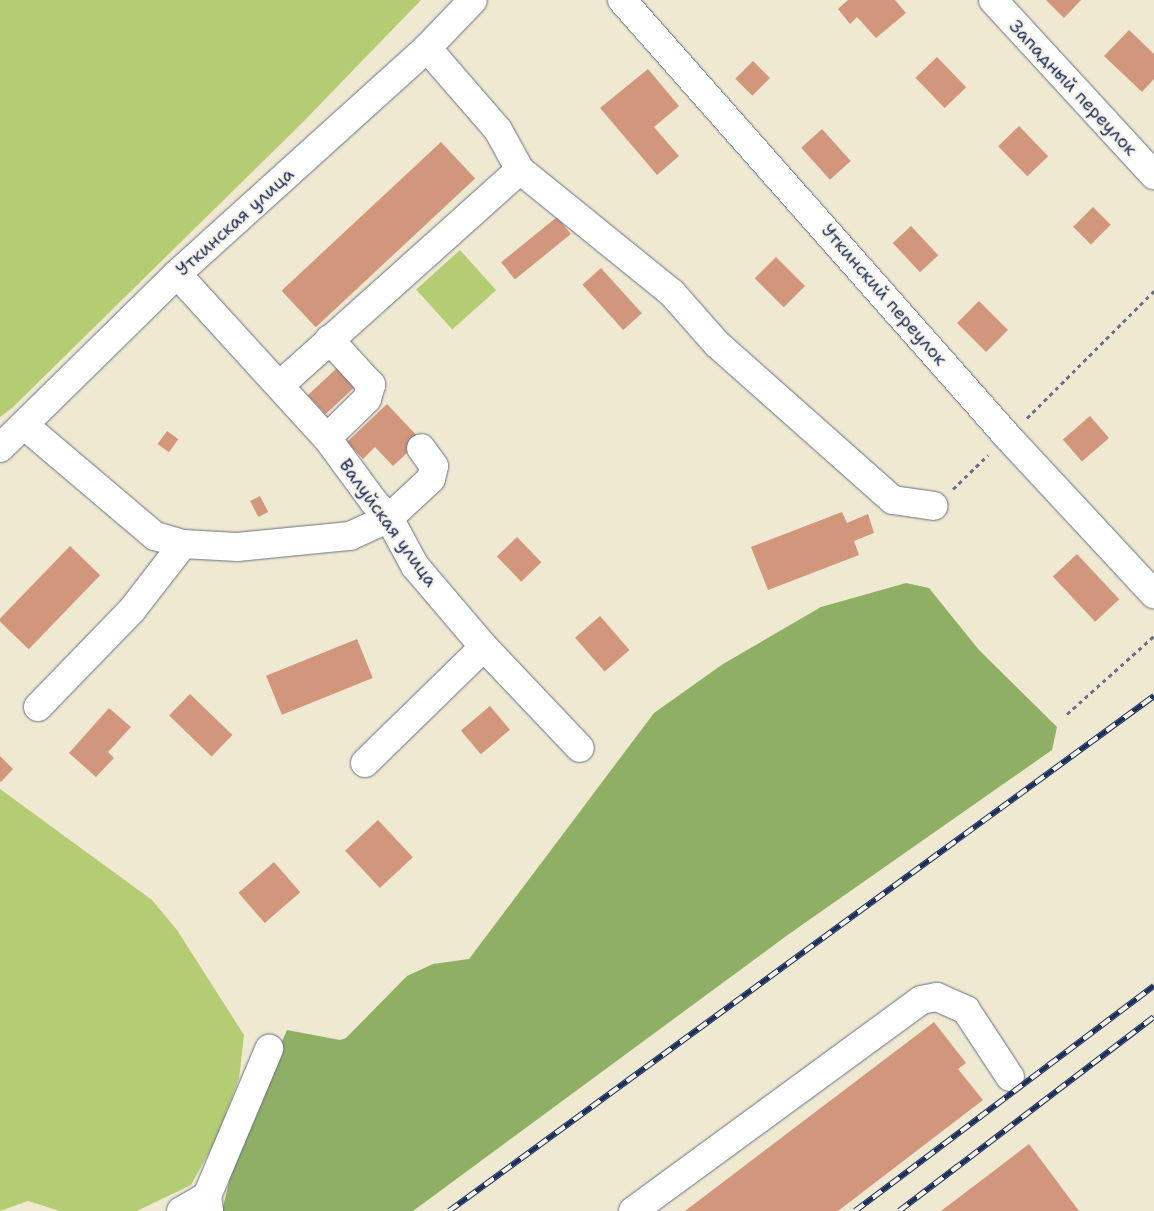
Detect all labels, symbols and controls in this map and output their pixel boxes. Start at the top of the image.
street label: Западный переулок [1005,16,1141,160]
street label: Уткинская улица [172,163,298,281]
street label: Уткинский переулок [817,220,951,370]
street label: Валуйская улица [334,455,442,591]

